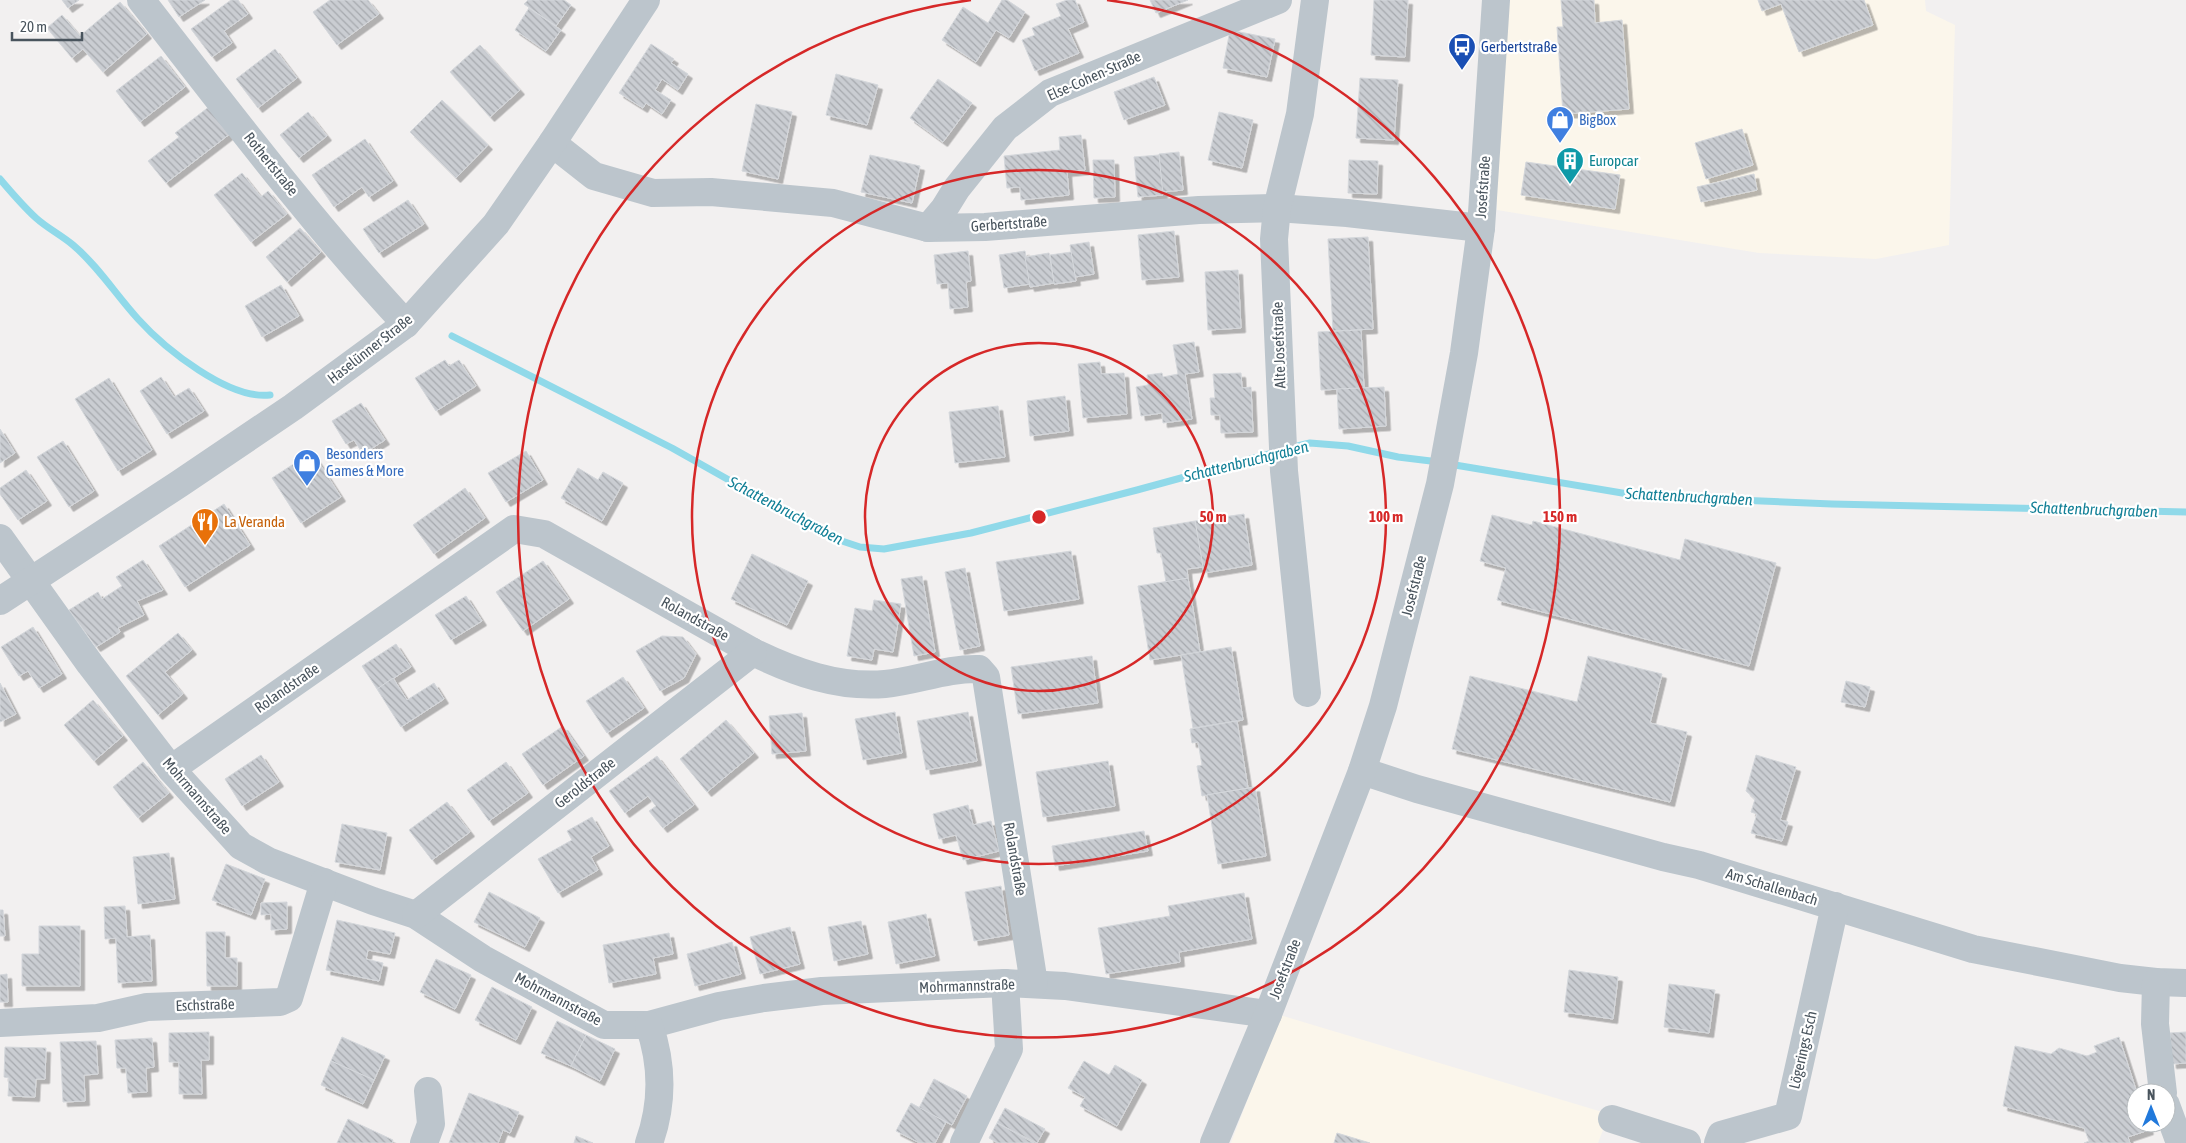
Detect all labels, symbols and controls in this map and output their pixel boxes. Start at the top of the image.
scale bar [12,10,82,42]
text: 20 m [20,18,47,35]
bus stop icon: Gerbertstraße [1447,32,1477,71]
place label: Gerbertstraße [1481,38,1557,55]
street label: Else-Cohen-Straße [1044,47,1143,104]
shop icon: BigBox [1545,105,1575,144]
place label: BigBox [1579,111,1616,128]
street label: Rothertstraße [241,129,302,199]
building icon: Europcar [1555,146,1585,185]
place label: Europcar [1589,152,1639,169]
street label: Josefstraße [1472,155,1493,219]
street label: Gerbertstraße [970,212,1048,235]
street label: Alte Josefstraße [1268,301,1289,389]
street label: Haselünner Straße [324,310,415,387]
water label: Schattenbruchgraben [1181,437,1310,486]
place label: Besonders Games & More [326,445,404,479]
shop icon: Besonders Games & More [292,448,322,487]
water label: Schattenbruchgraben [724,472,847,549]
water label: Schattenbruchgraben [1624,484,1753,509]
water label: Schattenbruchgraben [2029,498,2158,521]
restaurant icon: La Veranda [190,507,220,546]
centre of rings [1030,508,1048,526]
text: 50 m [1200,508,1227,525]
text: 100 m [1369,508,1403,525]
text: 150 m [1543,508,1577,525]
place label: La Veranda [224,513,285,530]
street label: Josefstraße [1398,553,1429,618]
street label: Rolandstraße [659,593,732,644]
street label: Rolandstraße [251,659,322,716]
street label: Mohrmannstraße [160,754,235,838]
street label: Geroldstraße [551,754,618,811]
street label: Rolandstraße [1001,821,1030,897]
street label: Am Schallenbach [1724,864,1820,909]
street label: Josefstraße [1265,936,1304,1001]
street label: Mohrmannstraße [512,969,605,1029]
street label: Mohrmannstraße [919,975,1015,996]
street label: Eschstraße [175,995,235,1014]
street label: Lögerings Esch [1785,1009,1820,1090]
north arrow [2126,1083,2176,1133]
text: N [2147,1087,2155,1103]

